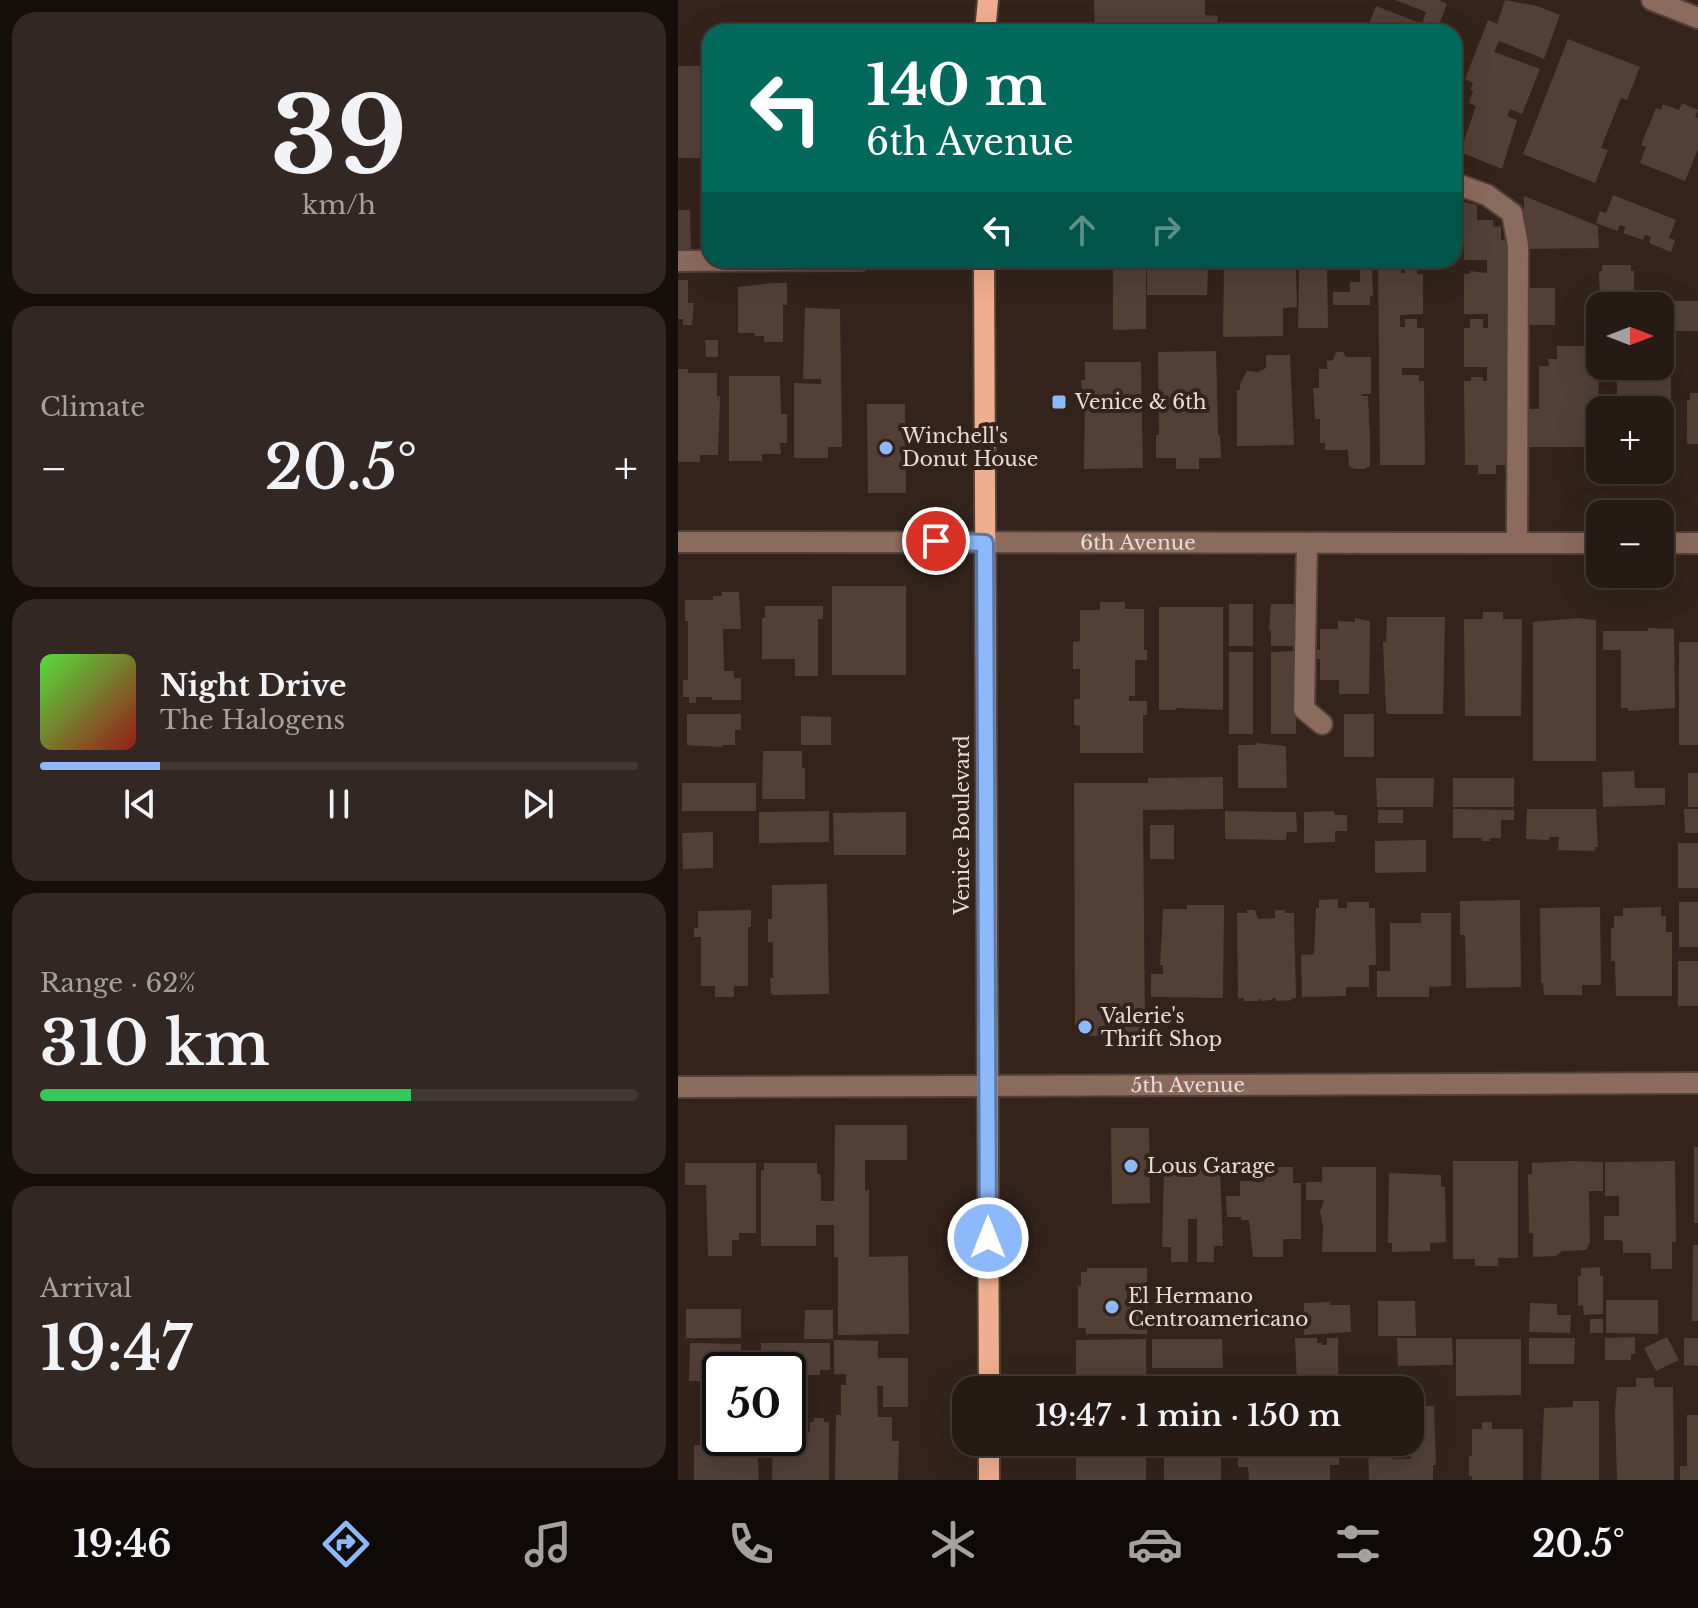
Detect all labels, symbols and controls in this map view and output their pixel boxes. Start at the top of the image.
text: 140 m [866,51,1047,120]
icon: left [734,56,838,160]
text: 39 [271,72,407,201]
text: 6th Avenue [866,120,1074,165]
text: km/h [302,189,376,221]
icon: left [976,208,1020,252]
icon: ahead [1060,208,1104,252]
icon: right [1144,208,1188,252]
north arrow [1586,292,1674,380]
map controls [1586,292,1674,588]
place label: Venice & 6th [1074,390,1207,414]
text: Climate [40,391,145,423]
marker: Venice & 6th [1050,393,1068,411]
button: + [1586,396,1674,484]
place label: Winchell's Donut House [901,424,1038,471]
text: 20.5° [264,431,417,505]
marker: Winchell's Donut House [877,439,895,457]
text: − [40,441,68,496]
text: + [614,441,638,496]
button: − [1586,500,1674,588]
pin [902,507,970,575]
icon: arrive [914,519,958,563]
street label: 6th Avenue [1080,530,1196,555]
text: Night Drive [160,667,346,704]
text: The Halogens [160,704,345,736]
street label: Venice Boulevard [950,735,974,916]
icon: previous [118,782,162,826]
icon: pause [317,782,361,826]
icon: next [516,782,560,826]
text: Range · 62% [40,967,196,999]
place label: Valerie's Thrift Shop [1100,1004,1222,1051]
text: 310 km [40,1007,270,1081]
marker: Valerie's Thrift Shop [1076,1018,1094,1036]
street label: 5th Avenue [1131,1073,1245,1097]
place label: Lous Garage [1147,1154,1275,1178]
marker: Lous Garage [1122,1157,1140,1175]
position arrow [946,1196,1030,1280]
text: Arrival [40,1272,132,1304]
place label: El Hermano Centroamericano [1128,1284,1308,1331]
marker: El Hermano Centroamericano [1103,1298,1121,1316]
text: 19:47 [40,1312,192,1386]
speed limit sign: 50 [702,1352,806,1456]
text: 19:47 · 1 min · 150 m [1035,1397,1341,1434]
icon: directions [318,1516,374,1572]
icon: music [520,1516,576,1572]
icon: phone [723,1516,779,1572]
icon: climate [925,1516,981,1572]
icon: car [1127,1516,1183,1572]
icon: filters [1330,1516,1386,1572]
text: 19:46 [73,1522,172,1567]
text: 20.5° [1532,1522,1625,1567]

